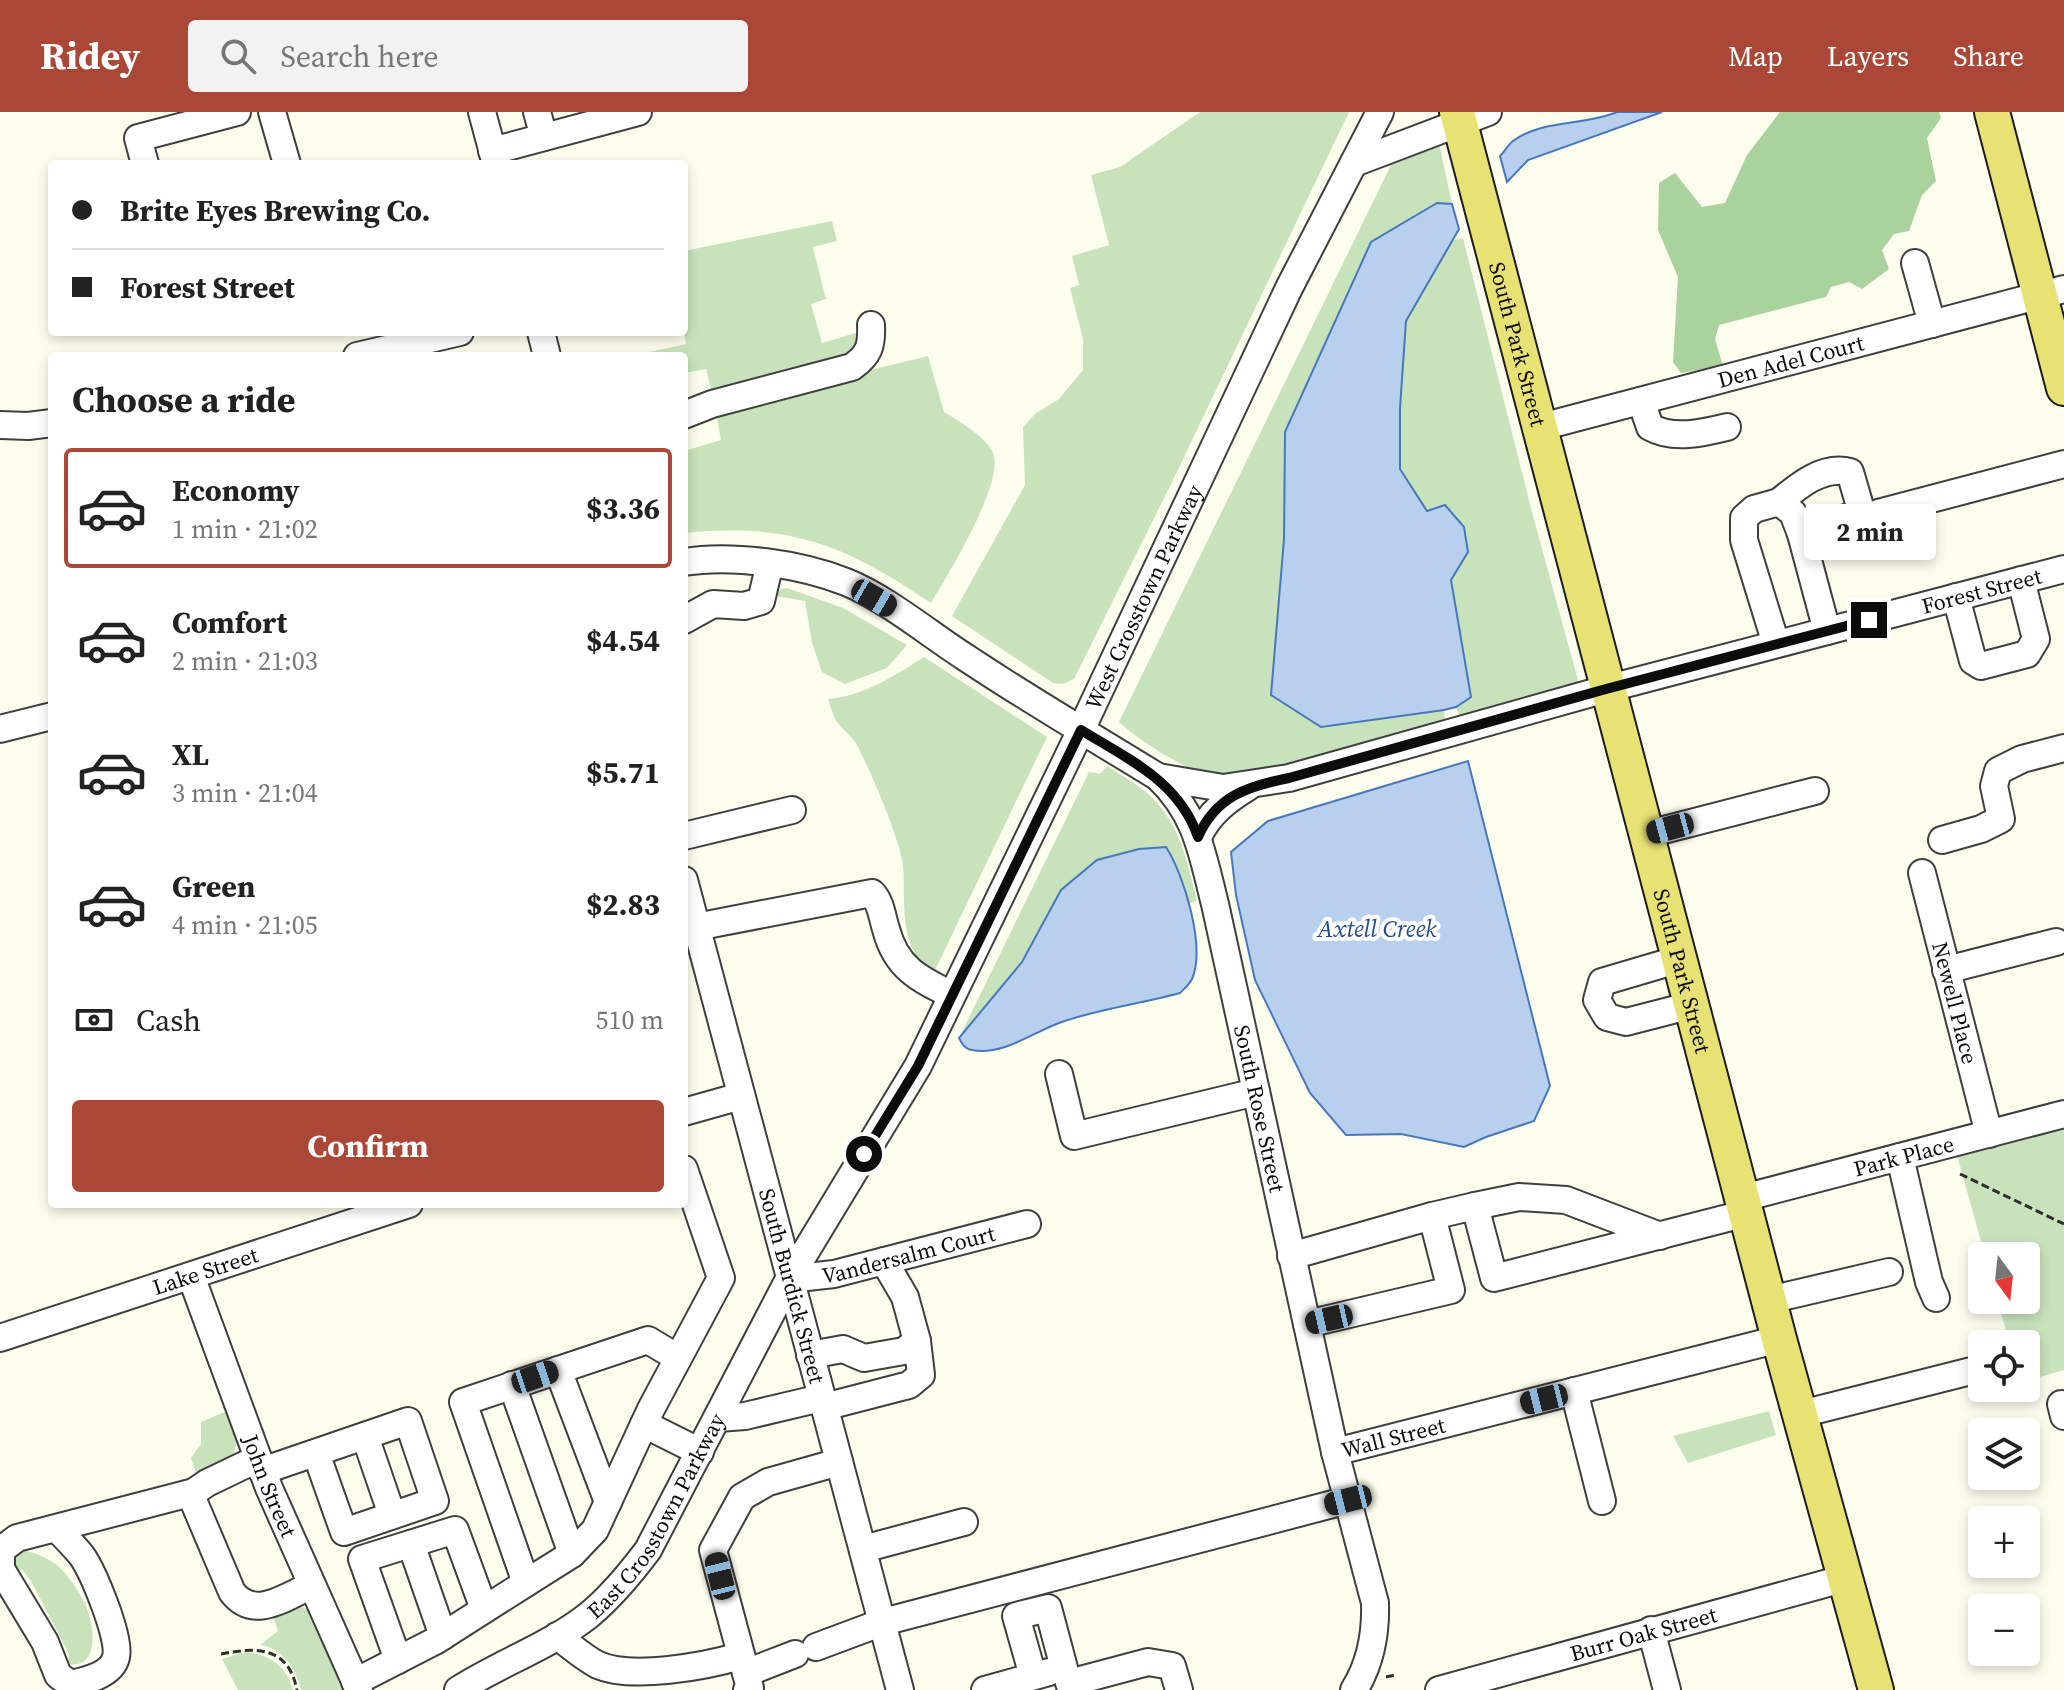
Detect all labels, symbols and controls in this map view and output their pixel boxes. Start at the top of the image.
search box [188,20,748,92]
text: Ridey [40,30,140,82]
icon: search [216,34,260,78]
text: Search here [280,36,439,77]
text: Map [1728,37,1783,75]
text: Layers [1827,37,1909,75]
text: Share [1953,37,2024,75]
text: Brite Eyes Brewing Co. [120,190,430,231]
street label: South Park Street [1482,259,1554,430]
text: Forest Street [120,267,295,308]
street label: Den Adel Court [1714,327,1868,395]
text: Choose a ride [72,375,295,424]
text: Economy [172,470,300,511]
icon: car [76,472,148,544]
street label: West Crosstown Parkway [1078,479,1210,714]
text: $3.36 [586,488,660,529]
callout: 2 min [1803,504,1935,560]
text: 1 min · 21:02 [172,511,318,547]
text: 2 min [1836,514,1904,550]
street label: Forest Street [1918,560,2046,621]
car [847,576,901,620]
text: Comfort [172,602,287,643]
route end [1851,602,1887,638]
icon: car [76,604,148,676]
text: $4.54 [586,620,660,661]
text: 2 min · 21:03 [172,643,318,679]
text: XL [172,734,209,775]
icon: car [76,736,148,808]
text: $5.71 [586,752,660,793]
text: 3 min · 21:04 [172,775,318,811]
car [1644,810,1696,846]
text: Green [172,866,255,907]
icon: car [76,868,148,940]
text: $2.83 [586,884,660,925]
street label: South Park Street [1646,886,1719,1057]
text: 4 min · 21:05 [172,907,318,943]
water label: Axtell Creek [1316,912,1437,945]
street label: Newell Place [1925,938,1985,1067]
icon: cash [72,998,116,1042]
text: Cash [136,1000,201,1041]
text: 510 m [596,1002,664,1038]
street label: South Rose Street [1227,1022,1293,1196]
button: Confirm [72,1100,664,1192]
street label: Park Place [1850,1128,1957,1184]
route start [846,1136,882,1172]
street label: South Burdick Street [752,1185,833,1387]
street label: Vandersalm Court [820,1218,999,1290]
street label: Lake Street [149,1239,263,1302]
north arrow [1968,1242,2040,1314]
map controls [1968,1242,2040,1666]
car [1303,1302,1355,1336]
button: locate [1968,1330,2040,1402]
car [508,1358,562,1396]
car [1518,1382,1570,1416]
street label: East Crosstown Parkway [580,1407,732,1625]
street label: Wall Street [1338,1409,1449,1465]
button: layers [1968,1418,2040,1490]
street label: John Street [235,1429,304,1543]
car [1322,1483,1374,1517]
button: + [1968,1506,2040,1578]
car [703,1550,737,1602]
button: − [1968,1594,2040,1666]
street label: Burr Oak Street [1567,1599,1721,1668]

